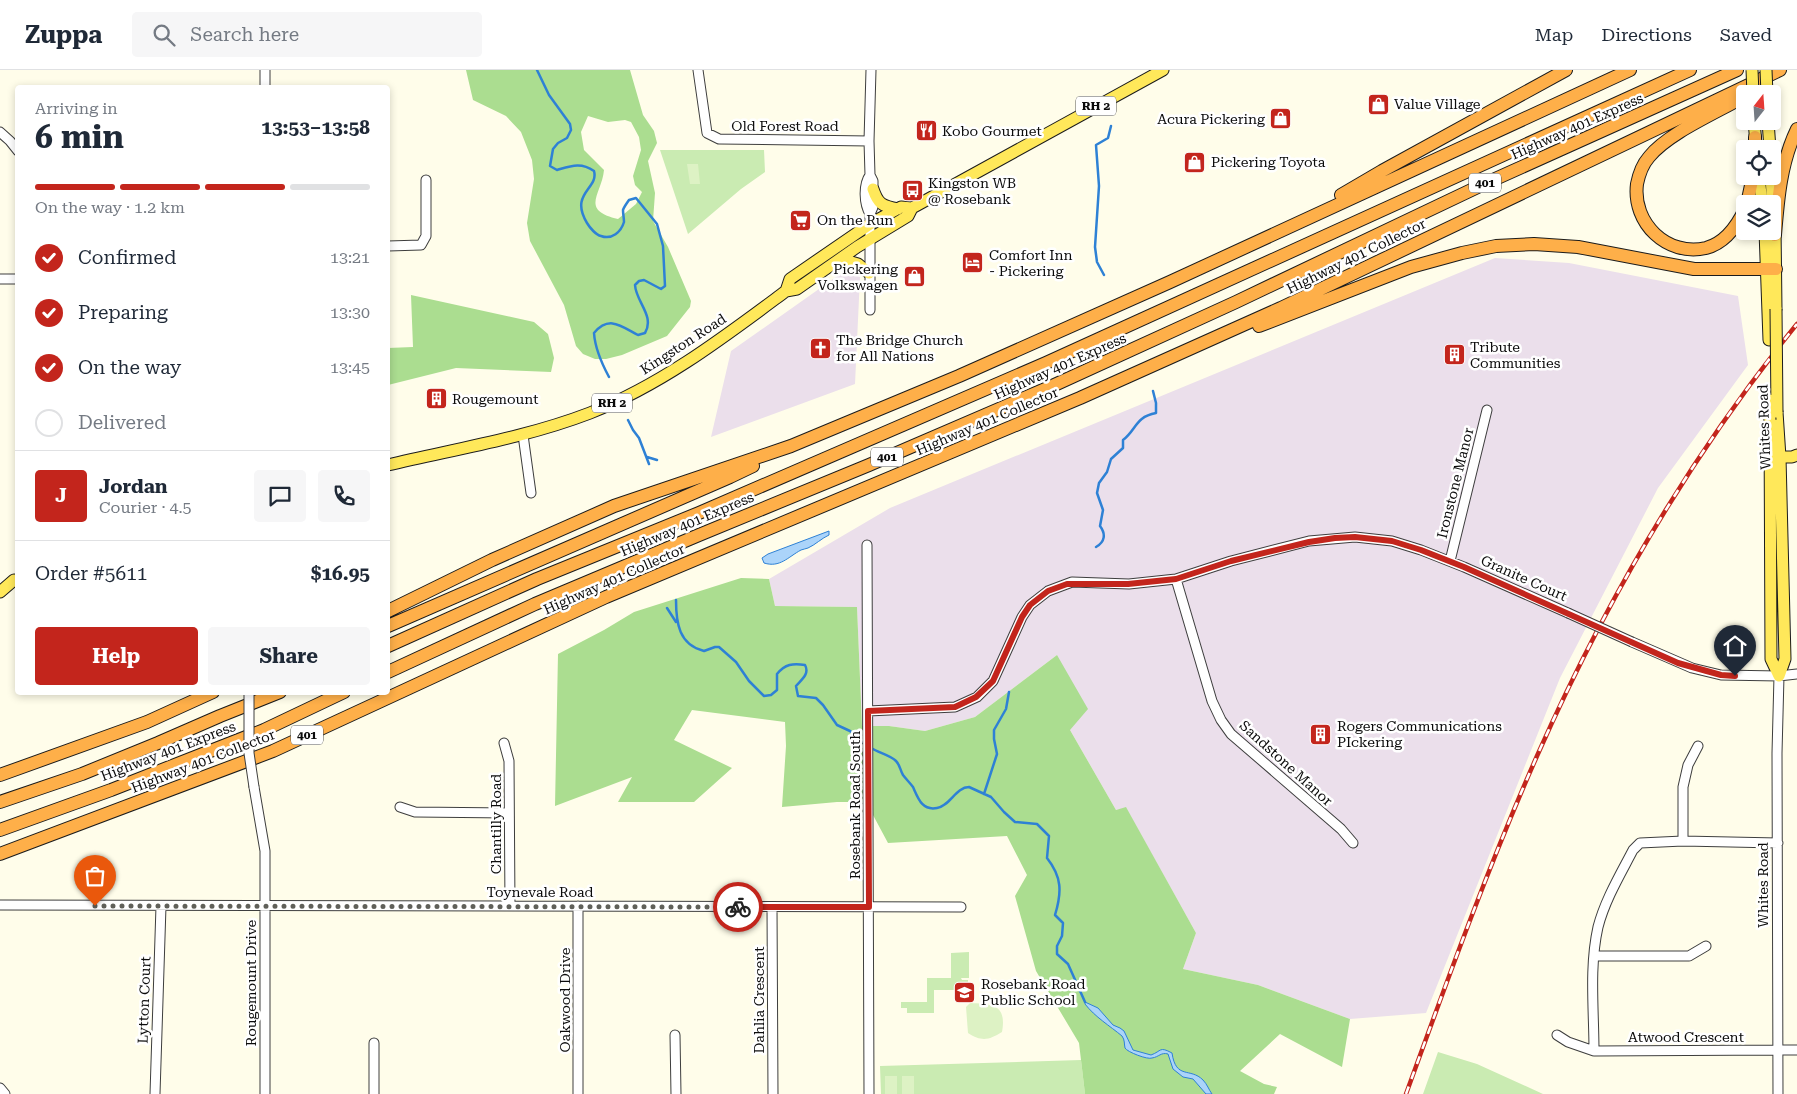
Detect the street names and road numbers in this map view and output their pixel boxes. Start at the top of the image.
street label: Highway 401 Express [1508,89,1646,162]
road number: RH 2 [1076,97,1116,116]
street label: Old Forest Road [731,118,839,134]
road number: 401 [1469,174,1501,192]
street label: Highway 401 Collector [1284,215,1428,297]
street label: Kingston Road [637,310,729,378]
street label: Highway 401 Express [991,329,1129,402]
street label: Highway 401 Collector [914,384,1061,458]
street label: Whites Road [1755,384,1773,470]
road number: RH 2 [592,393,632,412]
street label: Ironstone Manor [1434,426,1477,540]
road number: 401 [871,448,903,467]
street label: Highway 401 Express [618,489,756,559]
street label: Highway 401 Collector [541,541,687,617]
street label: Granite Court [1478,552,1570,604]
street label: Sandstone Manor [1236,717,1336,809]
street label: Highway 401 Express [98,718,238,784]
street label: Highway 401 Collector [129,726,277,796]
road number: 401 [291,726,323,744]
street label: Rosebank Road South [847,731,863,879]
street label: Chantilly Road [488,774,504,874]
street label: Whites Road [1755,842,1771,928]
street label: Toynevale Road [487,884,594,900]
street label: Rougemount Drive [243,919,259,1046]
street label: Oakwood Drive [557,947,573,1053]
street label: Dahlia Crescent [751,947,767,1053]
street label: Lytton Court [134,956,154,1044]
street label: Atwood Crescent [1628,1029,1744,1045]

